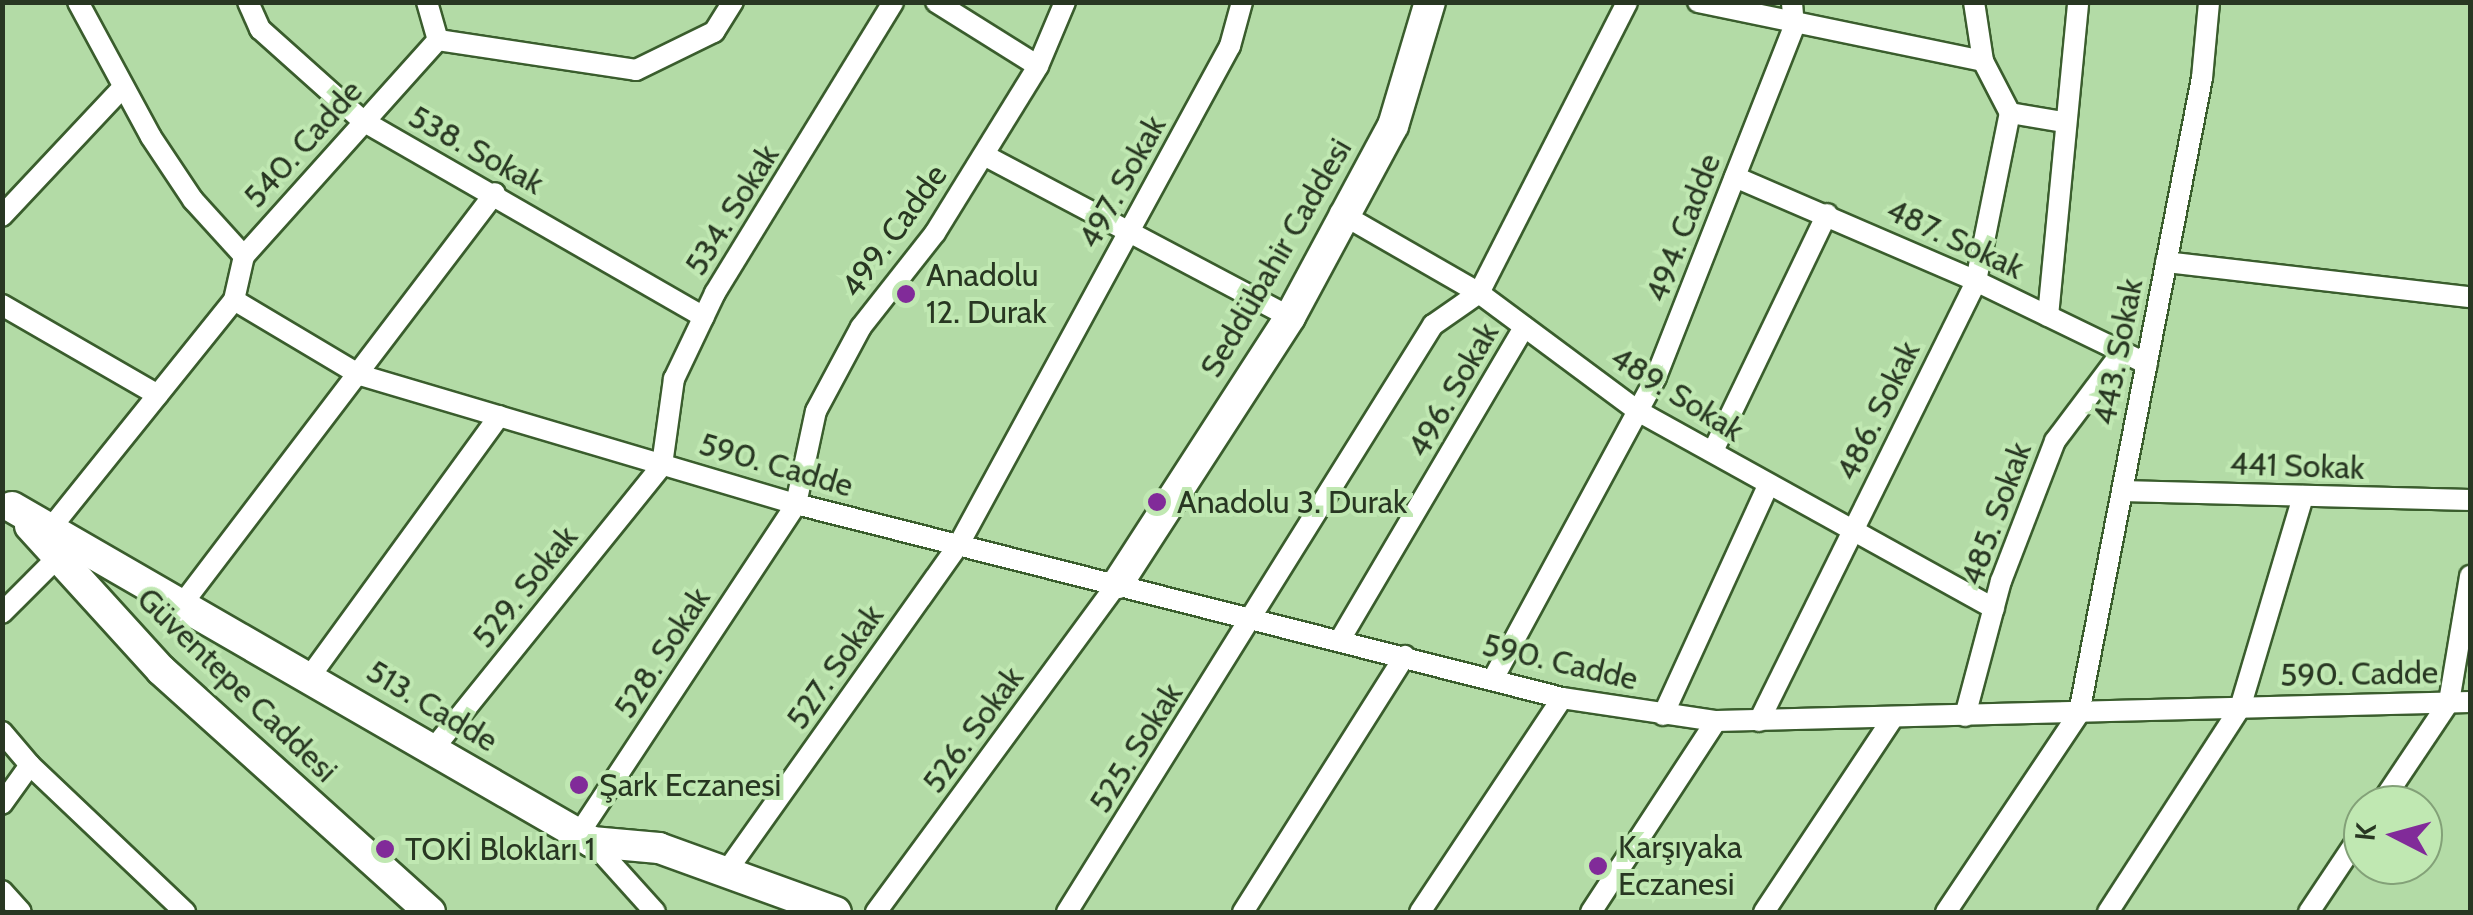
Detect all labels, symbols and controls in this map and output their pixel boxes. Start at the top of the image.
street label: 540. Cadde [236,72,370,216]
street label: 538. Sokak [402,97,550,203]
street label: 497. Sokak [1070,109,1174,255]
street label: Seddübahir Caddesi [1192,132,1360,384]
street label: 534. Sokak [677,138,787,282]
street label: 494. Cadde [1637,149,1729,307]
street label: 499. Cadde [833,157,955,305]
street label: 487. Sokak [1880,191,2030,287]
place label: Anadolu 12. Durak [926,257,1046,332]
street label: 443. Sokak [2085,276,2151,428]
marker: Anadolu 12. Durak [895,283,917,305]
street label: 496. Sokak [1399,316,1507,464]
street label: 486. Sokak [1828,335,1928,487]
street label: 489. Sokak [1603,338,1751,450]
street label: 590. Cadde [695,425,857,505]
street label: 485. Sokak [1952,437,2040,591]
street label: 441 Sokak [2229,444,2365,488]
place label: Anadolu 3. Durak [1177,483,1407,521]
marker: Anadolu 3. Durak [1146,491,1168,513]
street label: 529. Sokak [464,518,586,656]
street label: Güventepe Caddesi [129,580,345,790]
street label: 528. Sokak [606,581,718,725]
street label: 527. Sokak [778,597,892,737]
street label: 590. Cadde [1479,626,1641,698]
street label: 513. Cadde [360,652,504,760]
street label: 590. Cadde [2280,653,2438,695]
street label: 526. Sokak [914,660,1032,800]
street label: 525. Sokak [1081,676,1191,820]
place label: Şark Eczanesi [599,766,781,804]
marker: Şark Eczanesi [568,774,590,796]
north arrow [2343,785,2443,885]
text: K [2347,822,2383,843]
place label: Karşıyaka Eczanesi [1618,829,1742,904]
place label: TOKİ Blokları 1 [405,830,595,868]
marker: TOKİ Blokları 1 [374,838,396,860]
marker: Karşıyaka Eczanesi [1587,855,1609,877]

